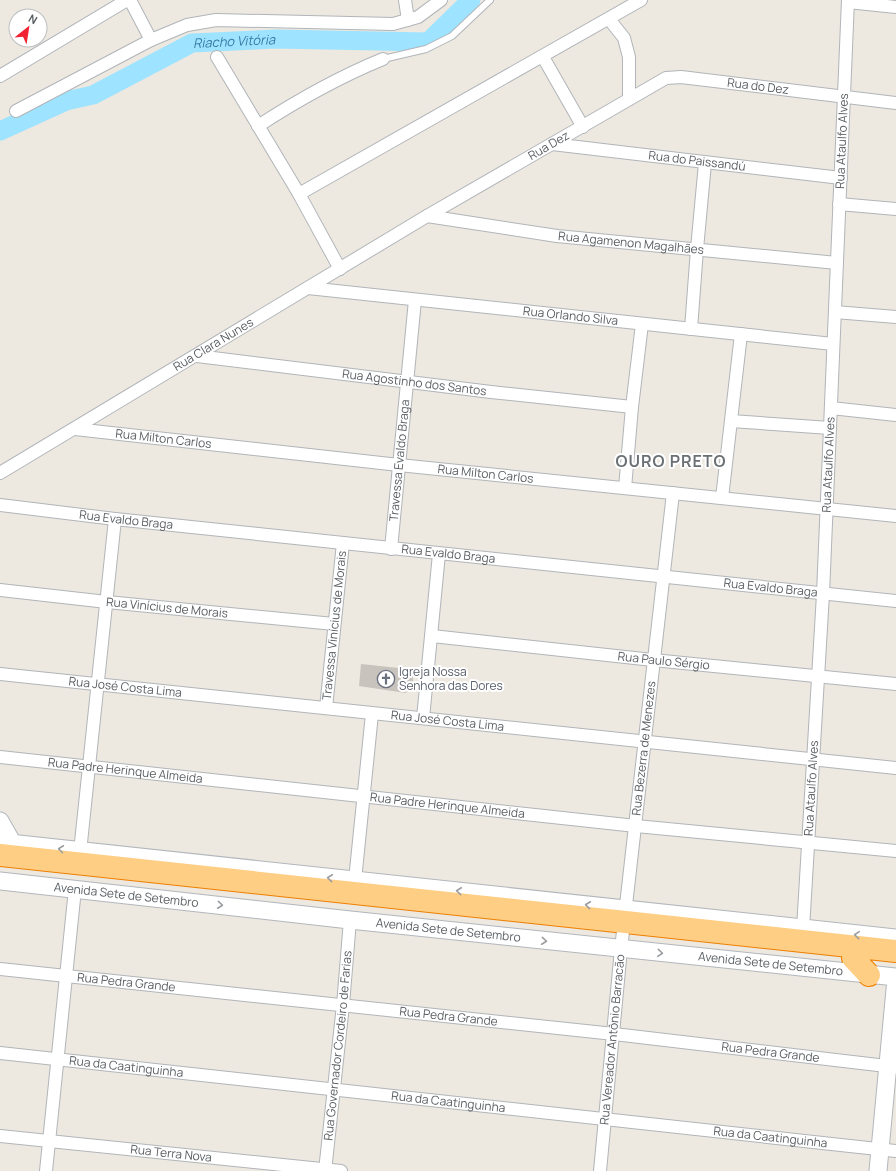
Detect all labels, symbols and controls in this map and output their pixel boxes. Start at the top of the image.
north arrow [8,8,48,48]
text: N [26,10,41,27]
water label: Riacho Vitória [193,30,276,52]
street label: Rua do Dez [726,74,790,98]
street label: Rua Ataulfo Alves [831,93,852,189]
street label: Rua Dez [525,127,572,164]
street label: Rua do Paissandú [648,146,746,175]
street label: Rua Agamenon Magalhães [557,227,705,258]
street label: Rua Orlando Silva [522,302,619,329]
street label: Rua Clara Nunes [170,313,256,375]
street label: Rua Agostinho dos Santos [341,365,488,399]
street label: Travessa Evaldo Braga [385,399,413,522]
street label: Rua Ataulfo Alves [817,416,838,513]
street label: Rua Milton Carlos [115,425,212,452]
district label: OURO PRETO [615,450,727,472]
street label: Rua Milton Carlos [437,460,534,487]
street label: Rua Evaldo Braga [78,506,174,533]
street label: Rua Evaldo Braga [401,540,496,567]
street label: Travessa Vinícius de Morais [318,550,350,701]
street label: Rua Evaldo Braga [723,574,818,601]
street label: Rua Vinícius de Morais [105,593,229,622]
street label: Rua Paulo Sérgio [617,647,711,674]
place label: Igreja Nossa Senhora das Dores [399,663,503,694]
church icon: Igreja Nossa Senhora das Dores [376,669,396,689]
street label: Rua José Costa Lima [68,672,183,701]
street label: Rua Bezerra de Menezes [627,680,660,816]
street label: Rua José Costa Lima [390,706,505,735]
street label: Rua Ataulfo Alves [800,740,822,837]
street label: Rua Padre Herinque Almeida [47,753,204,787]
street label: Rua Padre Herinque Almeida [369,788,526,822]
one-way arrow [58,845,64,854]
one-way arrow [327,873,333,882]
street label: Avenida Sete de Setembro [53,878,199,911]
one-way arrow [456,887,462,896]
one-way arrow [217,901,223,910]
one-way arrow [585,901,591,910]
street label: Avenida Sete de Setembro [375,914,522,946]
one-way arrow [854,930,860,939]
one-way arrow [541,936,547,945]
street label: Avenida Sete de Setembro [697,947,844,979]
one-way arrow [657,948,663,957]
street label: Rua Governador Cordeiro de Farias [319,950,355,1141]
street label: Rua Vereador Antônio Barracão [595,953,628,1126]
street label: Rua Pedra Grande [76,968,176,996]
street label: Rua Pedra Grande [399,1002,499,1030]
street label: Rua Pedra Grande [720,1038,821,1066]
street label: Rua da Caatinguinha [68,1052,184,1081]
street label: Rua da Caatinguinha [390,1087,506,1116]
street label: Rua da Caatinguinha [713,1122,828,1151]
street label: Rua Terra Nova [129,1140,213,1166]

